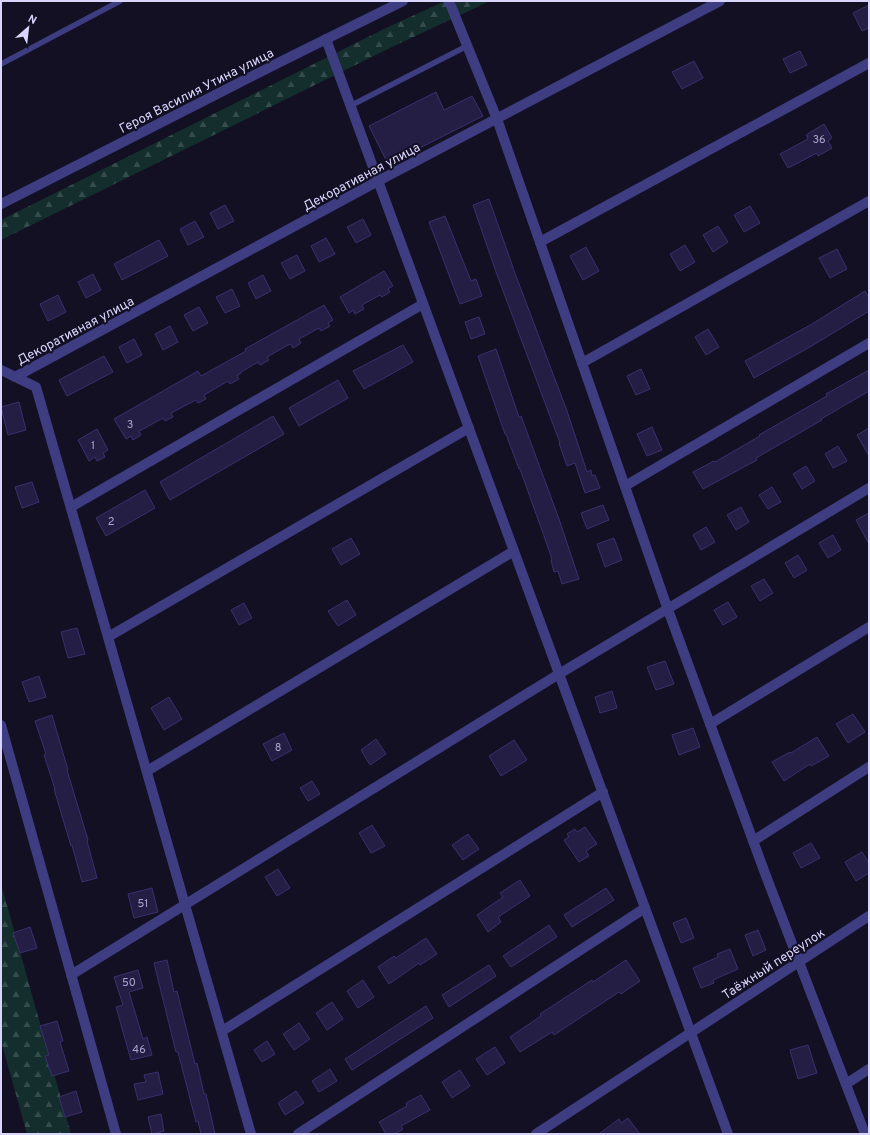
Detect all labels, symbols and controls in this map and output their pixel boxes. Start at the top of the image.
north arrow [8,8,48,48]
text: N [25,12,39,28]
street label: Героя Василия Утина улица [117,46,277,138]
house number: 36 [812,133,826,147]
street label: Декоративная улица [301,140,423,215]
street label: Декоративная улица [15,294,137,369]
house number: 3 [127,418,133,432]
house number: 1 [91,439,95,453]
house number: 2 [108,515,114,529]
house number: 8 [275,741,281,755]
house number: 51 [138,897,148,911]
street label: Таёжный переулок [720,926,828,1004]
house number: 50 [122,976,136,990]
house number: 46 [132,1043,146,1057]

